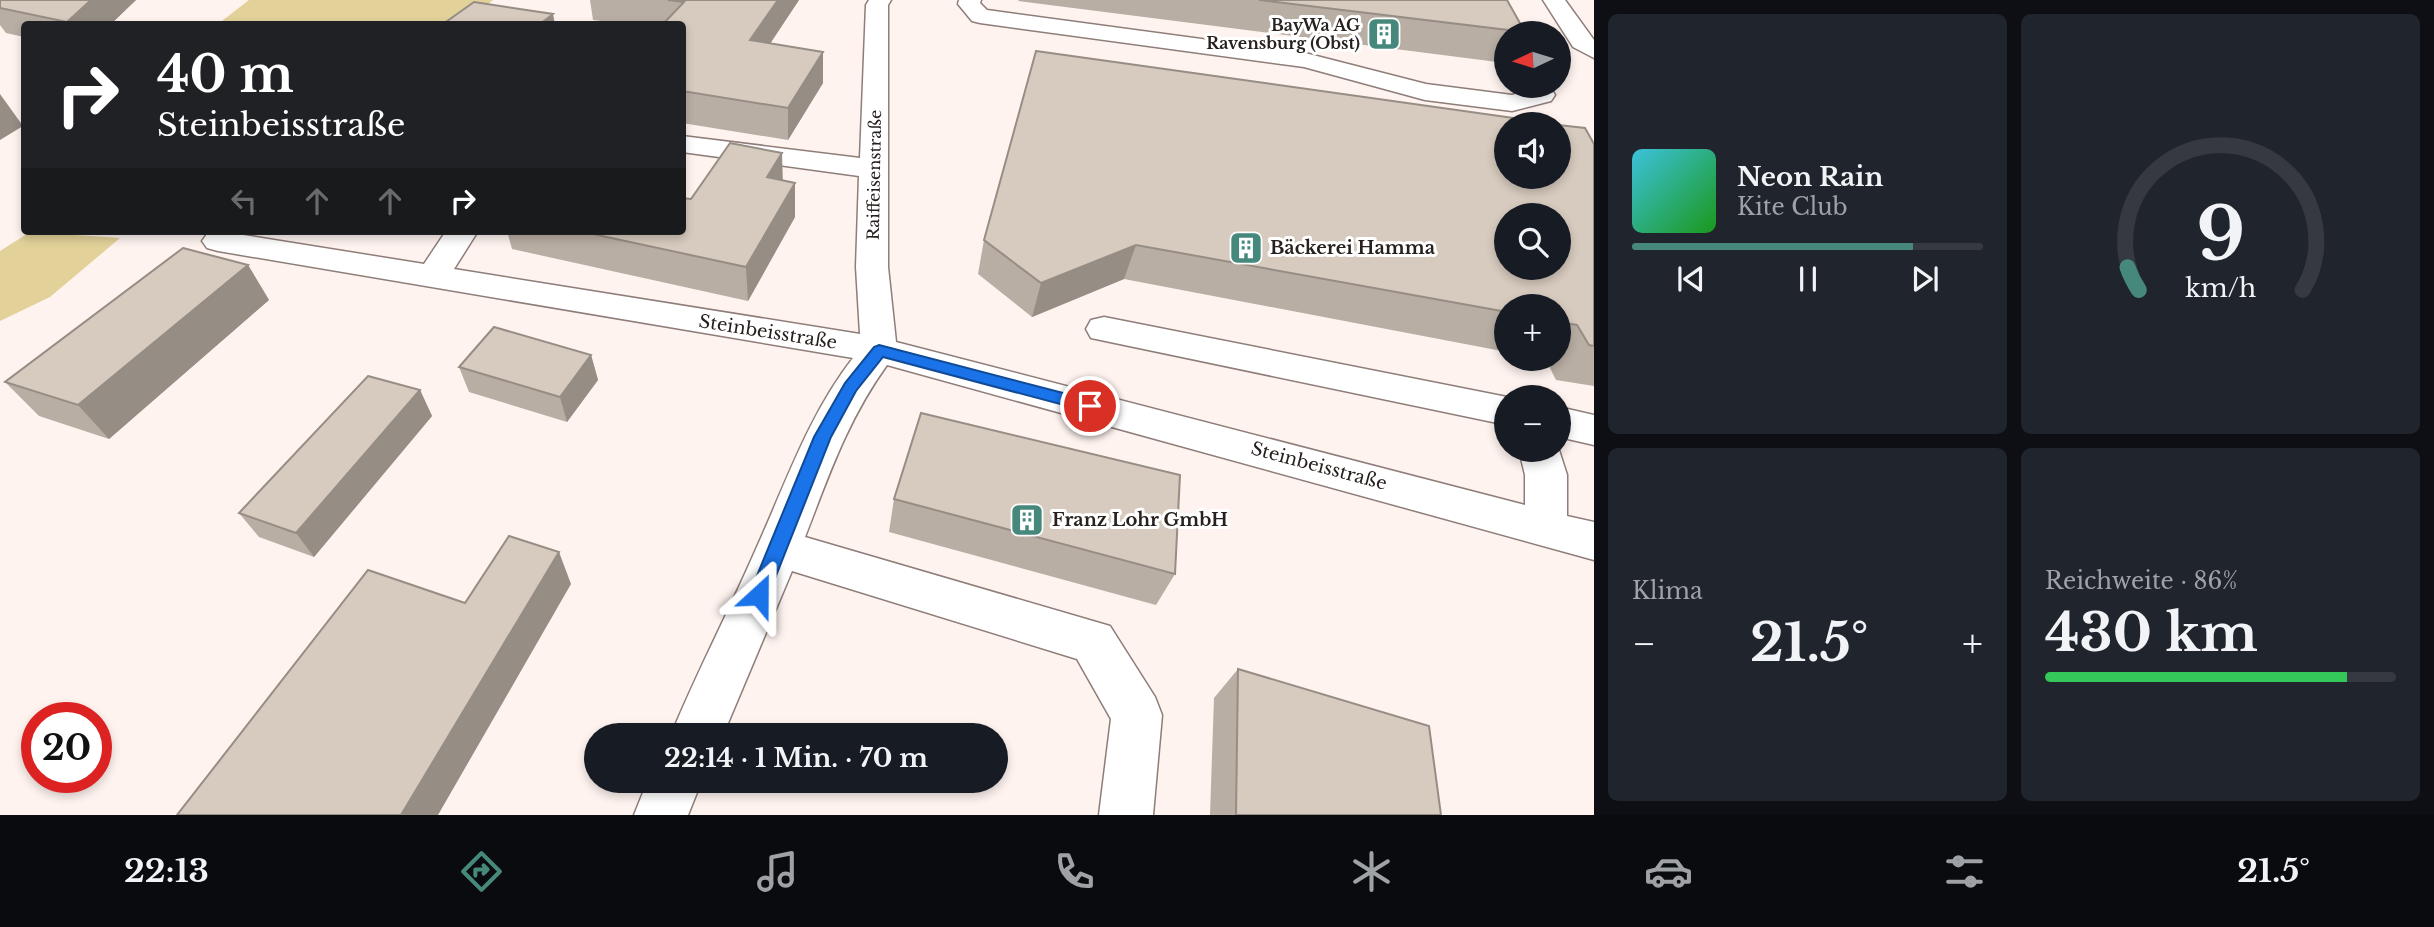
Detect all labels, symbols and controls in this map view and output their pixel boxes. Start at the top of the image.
place label: BayWa AG Ravensburg (Obst) [1206,15,1360,53]
building icon: BayWa AG Ravensburg (Obst) [1365,15,1403,53]
north arrow [1494,21,1572,98]
map controls [1494,21,1571,462]
text: 40 m [157,44,294,105]
icon: right [42,49,133,140]
text: Steinbeisstraße [157,105,405,145]
street label: Raiffeisenstraße [863,110,885,240]
button: sound [1494,112,1571,189]
text: Neon Rain [1737,161,1883,193]
icon: left [225,182,263,220]
icon: ahead [298,182,336,220]
icon: ahead [371,182,409,220]
icon: right [444,182,482,220]
text: 9 [2196,189,2245,280]
text: Kite Club [1737,193,1848,221]
button: search [1494,203,1571,280]
building icon: Bäckerei Hamma [1227,229,1265,267]
place label: Bäckerei Hamma [1270,237,1436,259]
icon: previous [1672,260,1710,298]
icon: pause [1789,260,1827,298]
icon: next [1906,260,1944,298]
text: km/h [2185,273,2256,304]
button: + [1494,294,1571,371]
street label: Steinbeisstraße [697,310,839,354]
pin [1060,376,1120,436]
button: − [1494,385,1571,462]
icon: arrive [1071,387,1109,425]
street label: Steinbeisstraße [1249,437,1389,495]
building icon: Franz Lohr GmbH [1008,501,1046,539]
place label: Franz Lohr GmbH [1052,509,1228,531]
position arrow [722,558,796,632]
text: Reichweite · 86% [2045,567,2238,595]
text: Klima [1632,577,1703,605]
text: 430 km [2045,601,2258,665]
text: 21.5° [1750,611,1868,675]
text: − [1632,620,1656,667]
text: + [1962,620,1983,667]
speed limit sign: 20 [21,702,112,793]
text: 22:14 · 1 Min. · 70 m [664,742,928,774]
icon: directions [457,847,506,896]
icon: music [753,847,802,896]
icon: phone [1050,847,1099,896]
icon: climate [1347,847,1396,896]
icon: car [1644,847,1693,896]
icon: filters [1940,847,1989,896]
text: 22:13 [124,851,209,891]
text: 21.5° [2237,851,2310,891]

